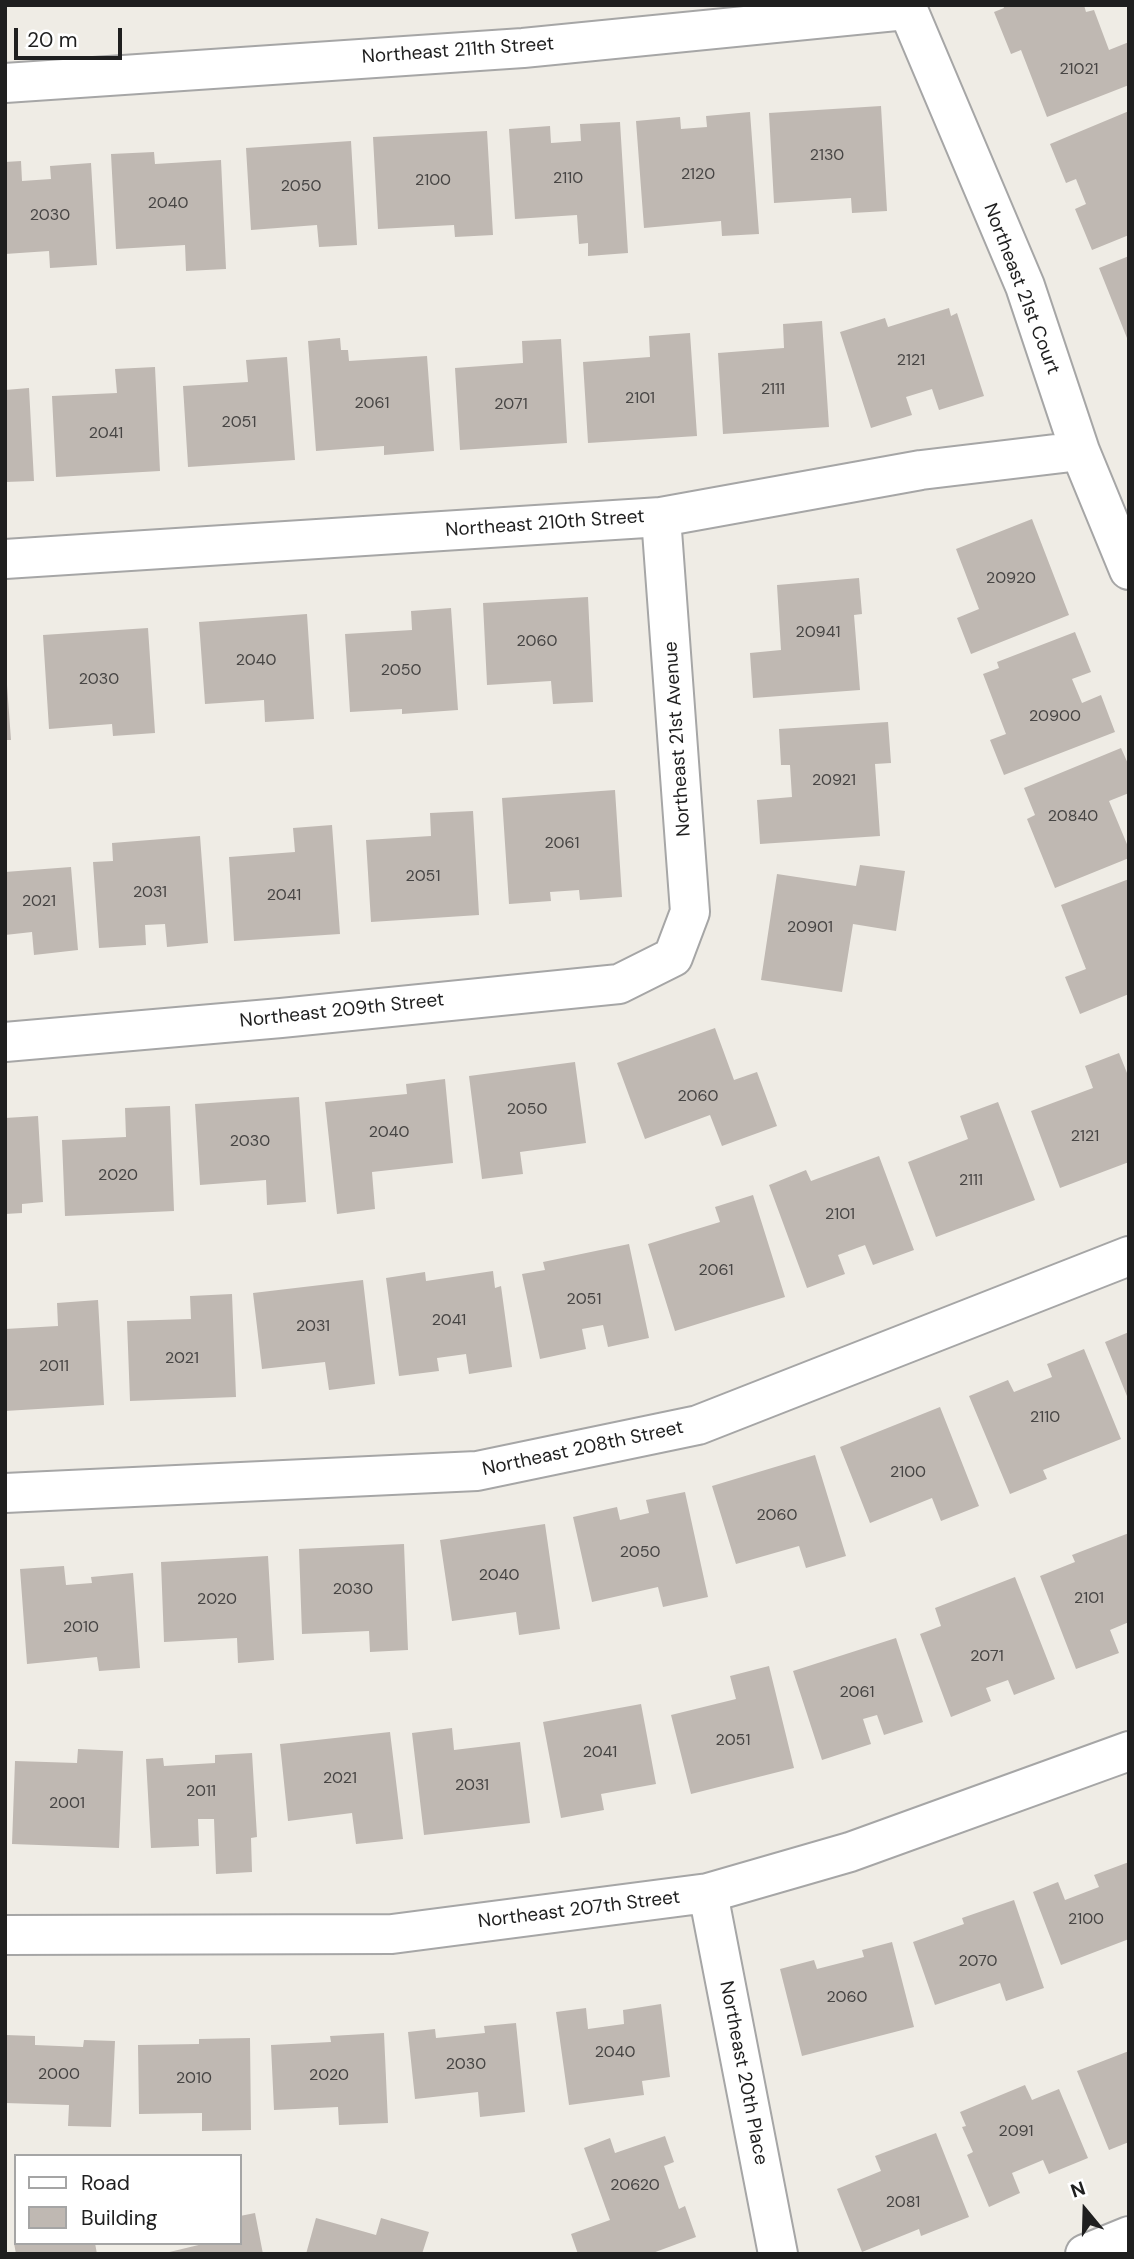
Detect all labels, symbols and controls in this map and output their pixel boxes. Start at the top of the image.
scale bar [18,14,126,58]
text: 20 m [27,26,78,54]
street label: Northeast 211th Street [361,33,555,69]
house number: 21021 [1059,60,1099,80]
house number: 2130 [810,146,844,166]
house number: 2120 [681,165,715,185]
house number: 2110 [553,169,583,189]
house number: 2100 [415,171,451,191]
house number: 2050 [281,177,321,197]
house number: 2040 [148,194,188,214]
street label: Northeast 21st Court [978,200,1064,378]
house number: 2030 [30,206,70,226]
house number: 2121 [897,351,925,371]
house number: 2111 [761,380,785,400]
house number: 2101 [625,389,655,409]
house number: 2061 [354,394,390,414]
house number: 2071 [494,395,528,415]
house number: 2051 [222,413,256,433]
house number: 2041 [89,424,123,444]
street label: Northeast 210th Street [445,506,645,542]
house number: 20920 [986,569,1036,589]
house number: 20941 [796,623,840,643]
house number: 2060 [517,632,557,652]
street label: Northeast 21st Avenue [660,641,696,837]
house number: 2040 [236,651,276,671]
house number: 2050 [381,661,421,681]
house number: 2030 [79,670,119,690]
house number: 20900 [1029,707,1081,727]
house number: 20921 [812,771,856,791]
house number: 20840 [1048,807,1098,827]
house number: 2061 [544,834,580,854]
house number: 2051 [406,867,440,887]
house number: 2031 [133,883,167,903]
house number: 2041 [267,886,301,906]
house number: 2021 [22,892,56,912]
house number: 20901 [787,918,833,938]
street label: Northeast 209th Street [239,989,445,1033]
house number: 2060 [678,1087,718,1107]
house number: 2050 [507,1100,547,1120]
house number: 2040 [369,1123,409,1143]
house number: 2121 [1071,1127,1099,1147]
house number: 2030 [230,1132,270,1152]
house number: 2020 [98,1166,138,1186]
house number: 2111 [959,1171,983,1191]
house number: 2101 [825,1205,855,1225]
house number: 2061 [698,1261,734,1281]
house number: 2051 [567,1290,601,1310]
house number: 2041 [432,1311,466,1331]
house number: 2031 [296,1317,330,1337]
house number: 2021 [165,1349,199,1369]
house number: 2011 [39,1357,69,1377]
house number: 2110 [1030,1408,1060,1428]
street label: Northeast 208th Street [480,1417,686,1481]
house number: 2100 [890,1463,926,1483]
house number: 2060 [757,1506,797,1526]
house number: 2050 [620,1543,660,1563]
house number: 2040 [479,1566,519,1586]
house number: 2030 [333,1580,373,1600]
house number: 2101 [1074,1589,1104,1609]
house number: 2020 [197,1590,237,1610]
house number: 2010 [63,1618,99,1638]
house number: 2071 [970,1647,1004,1667]
house number: 2061 [839,1683,875,1703]
house number: 2051 [716,1731,750,1751]
house number: 2041 [583,1743,617,1763]
house number: 2021 [323,1769,357,1789]
house number: 2031 [455,1776,489,1796]
house number: 2011 [186,1782,216,1802]
house number: 2001 [49,1794,85,1814]
street label: Northeast 207th Street [477,1886,681,1934]
house number: 2100 [1068,1910,1104,1930]
house number: 2070 [958,1952,998,1972]
street label: Northeast 20th Place [714,1979,772,2167]
house number: 2060 [827,1988,867,2008]
house number: 2040 [595,2043,635,2063]
house number: 2030 [446,2055,486,2075]
house number: 2000 [38,2065,80,2085]
house number: 2020 [309,2066,349,2086]
house number: 2010 [176,2069,212,2089]
house number: 2091 [999,2122,1033,2142]
legend [14,2154,242,2245]
text: Road [81,2169,130,2197]
north arrow [1050,2175,1120,2245]
house number: 20620 [610,2176,660,2196]
text: N [1067,2176,1089,2204]
house number: 2081 [886,2193,920,2213]
text: Building [81,2204,157,2232]

